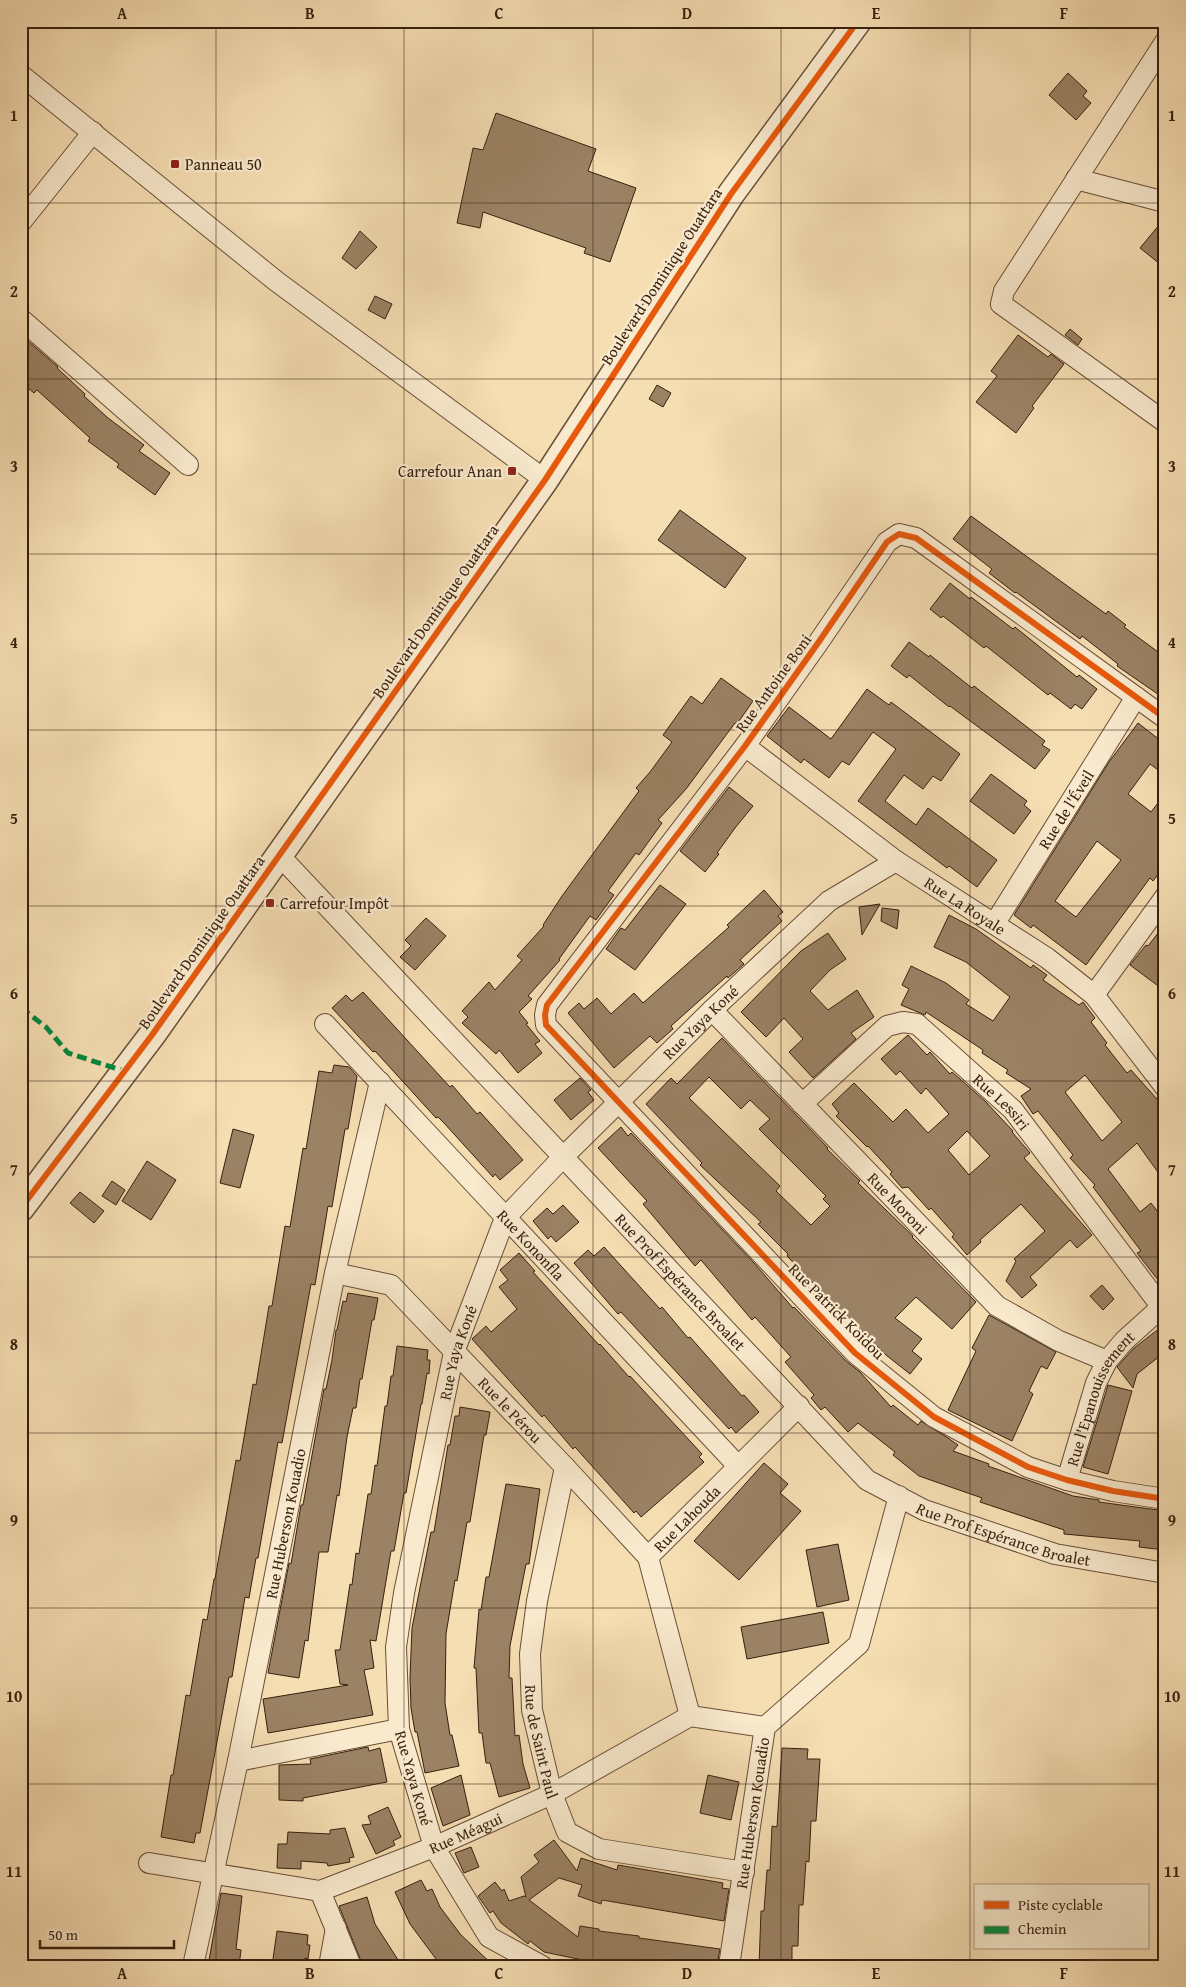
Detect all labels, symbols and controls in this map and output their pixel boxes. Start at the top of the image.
text: A [117,1,128,25]
text: B [305,1,315,25]
text: C [494,1,504,25]
text: D [682,1,692,25]
text: E [872,1,881,25]
text: F [1060,1,1068,25]
text: 1 [10,103,18,127]
text: 1 [1168,103,1176,127]
place label: Panneau 50 [185,152,262,176]
marker: Panneau 50 [169,158,181,170]
street label: Boulevard Dominique Ouattara [594,182,728,370]
text: 2 [10,279,18,303]
text: 2 [1168,279,1176,303]
text: 3 [10,454,18,478]
text: 3 [1168,454,1176,478]
place label: Carrefour Anan [398,459,502,483]
marker: Carrefour Anan [506,465,518,477]
street label: Boulevard Dominique Ouattara [366,519,505,703]
street label: Rue Antoine Boni [729,628,817,737]
text: 4 [10,630,18,654]
text: 4 [1168,630,1176,654]
street label: Rue de l'Éveil [1032,765,1100,854]
text: 5 [10,806,18,830]
text: 5 [1168,806,1176,830]
street label: Boulevard Dominique Ouattara [132,850,271,1034]
street label: Rue La Royale [920,870,1011,941]
place label: Carrefour Impôt [280,891,390,915]
marker: Carrefour Impôt [264,897,276,909]
street label: Rue Yaya Koné [657,979,744,1065]
text: 6 [10,981,18,1005]
text: 6 [1168,981,1176,1005]
street label: Rue Lessiri [968,1068,1036,1135]
text: 7 [10,1157,18,1181]
text: 7 [1168,1157,1176,1181]
street label: Rue Moroni [862,1167,934,1240]
street label: Rue Kononfla [492,1204,571,1286]
street label: Rue Prof Espérance Broalet [610,1208,752,1356]
street label: Rue Patrick Koidou [783,1257,891,1365]
street label: Rue Yaya Koné [432,1302,483,1402]
street label: Rue l'Epanouissement [1060,1325,1140,1469]
text: 8 [10,1332,18,1356]
text: 8 [1168,1332,1176,1356]
street label: Rue le Pérou [473,1371,548,1449]
street label: Rue Huberson Kouadio [259,1446,312,1601]
street label: Rue Lahouda [648,1479,726,1557]
street label: Rue Prof Espérance Broalet [912,1496,1093,1572]
text: 9 [10,1508,18,1532]
text: 9 [1168,1508,1176,1532]
text: 10 [6,1684,22,1708]
street label: Rue de Saint Paul [519,1684,565,1803]
text: 10 [1164,1684,1180,1708]
street label: Rue Yaya Koné [389,1728,439,1828]
street label: Rue Huberson Kouadio [729,1735,775,1890]
street label: Rue Méagui [425,1806,507,1860]
text: 11 [6,1859,22,1883]
text: 11 [1164,1859,1180,1883]
legend [974,1884,1148,1950]
text: Piste cyclable [1018,1894,1103,1915]
scale bar [40,1917,174,1949]
text: Chemin [1018,1918,1067,1939]
text: 50 m [48,1924,79,1945]
text: A [117,1961,128,1985]
text: B [305,1961,315,1985]
text: C [494,1961,504,1985]
text: D [682,1961,692,1985]
text: E [872,1961,881,1985]
text: F [1060,1961,1068,1985]

